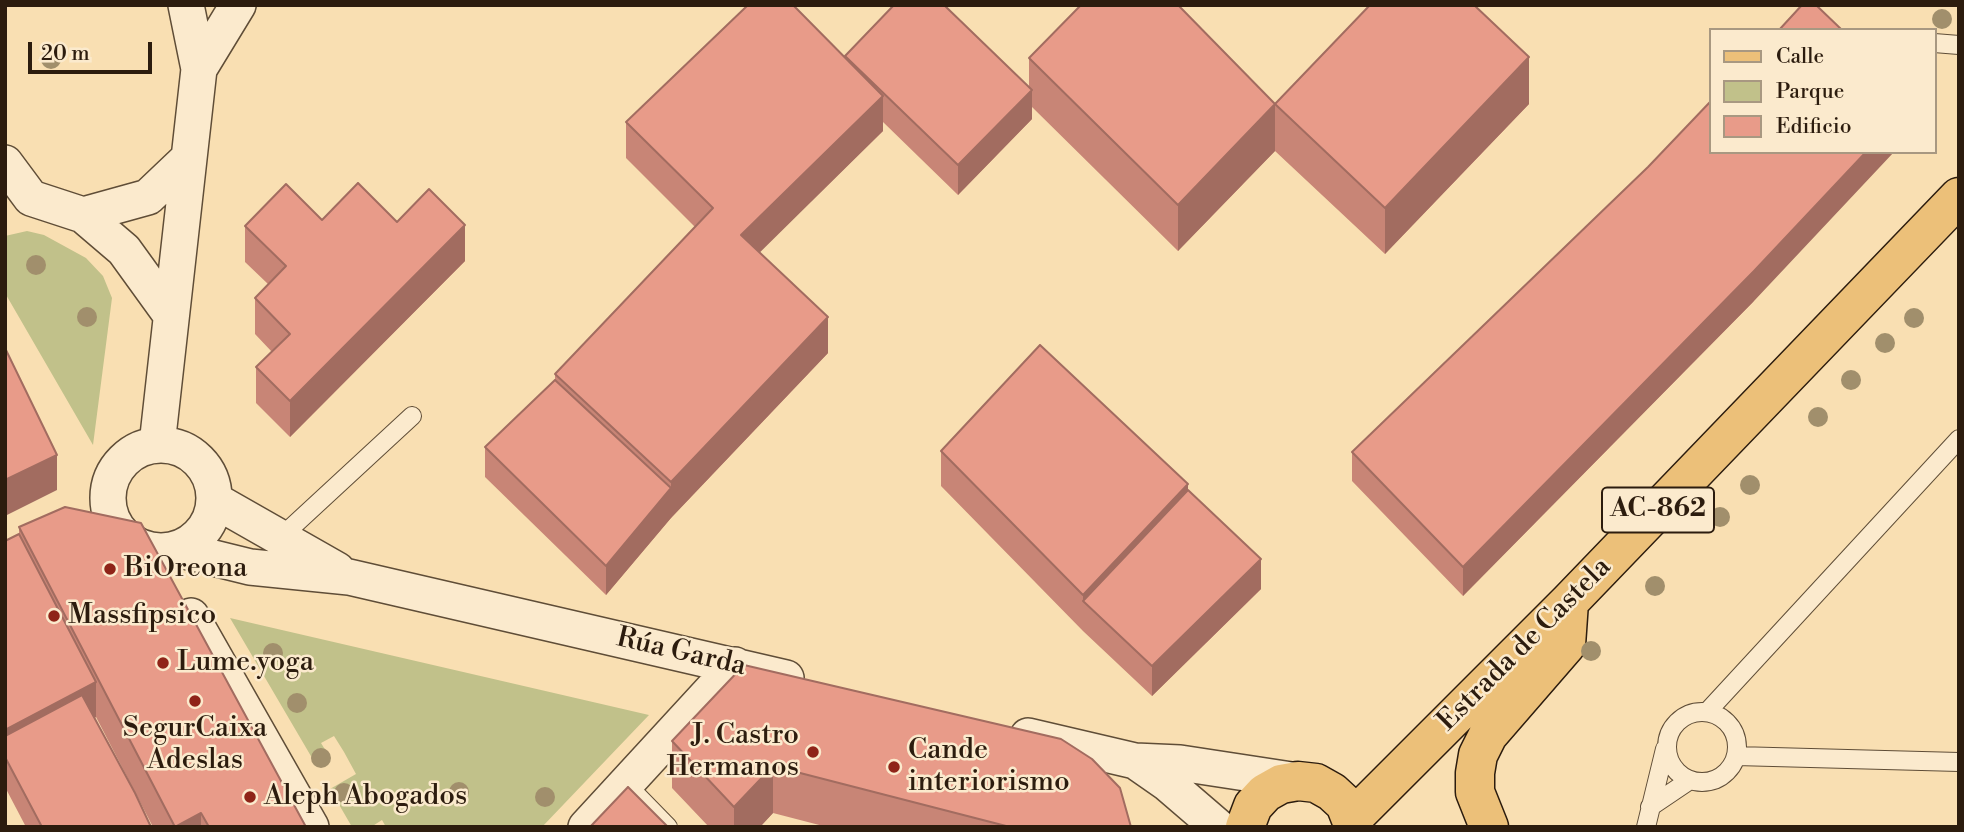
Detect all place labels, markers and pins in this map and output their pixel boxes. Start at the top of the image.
place label: BiOreona [124,552,247,586]
marker: BiOreona [102,561,118,577]
place label: Massfipsico [68,599,216,633]
marker: Massfipsico [46,608,62,624]
place label: Lume.yoga [177,646,314,680]
marker: Lume.yoga [155,655,171,671]
marker: SegurCaixa Adeslas [187,693,203,709]
place label: SegurCaixa Adeslas [123,712,267,778]
place label: J. Castro Hermanos [666,719,799,785]
place label: Cande interiorismo [908,734,1070,800]
marker: J. Castro Hermanos [805,744,821,760]
marker: Cande interiorismo [886,759,902,775]
place label: Aleph Abogados [264,780,467,814]
marker: Aleph Abogados [242,789,258,805]

